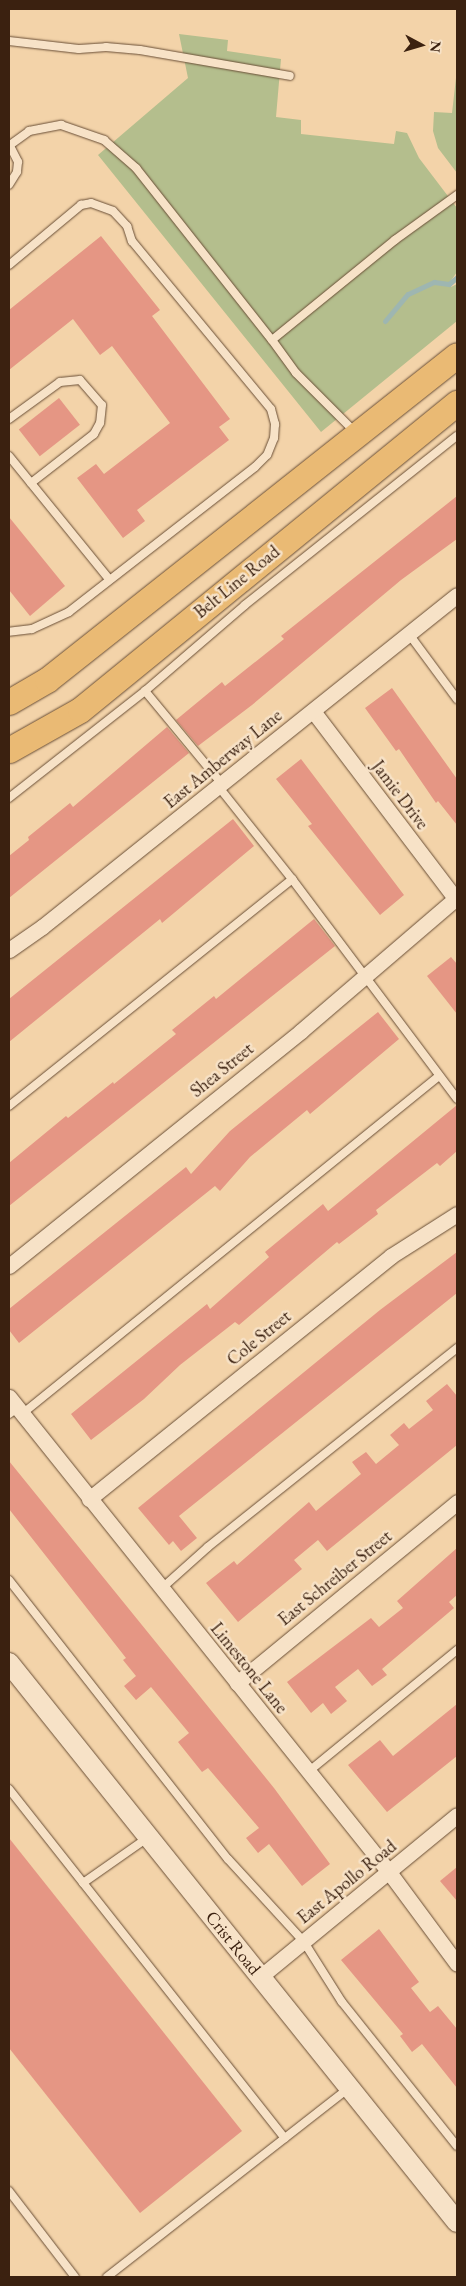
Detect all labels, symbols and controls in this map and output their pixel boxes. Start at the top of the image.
north arrow [396,20,446,70]
text: N [426,40,445,53]
street label: Belt Line Road [190,541,284,623]
street label: East Amberway Lane [160,705,286,813]
street label: Jamie Drive [367,756,433,834]
street label: Shea Street [186,1038,258,1102]
street label: Cole Street [223,1306,295,1370]
street label: East Schreiber Street [274,1526,396,1630]
street label: Limestone Lane [206,1618,292,1718]
street label: East Apollo Road [293,1835,401,1929]
street label: Crist Road [201,1907,265,1979]

